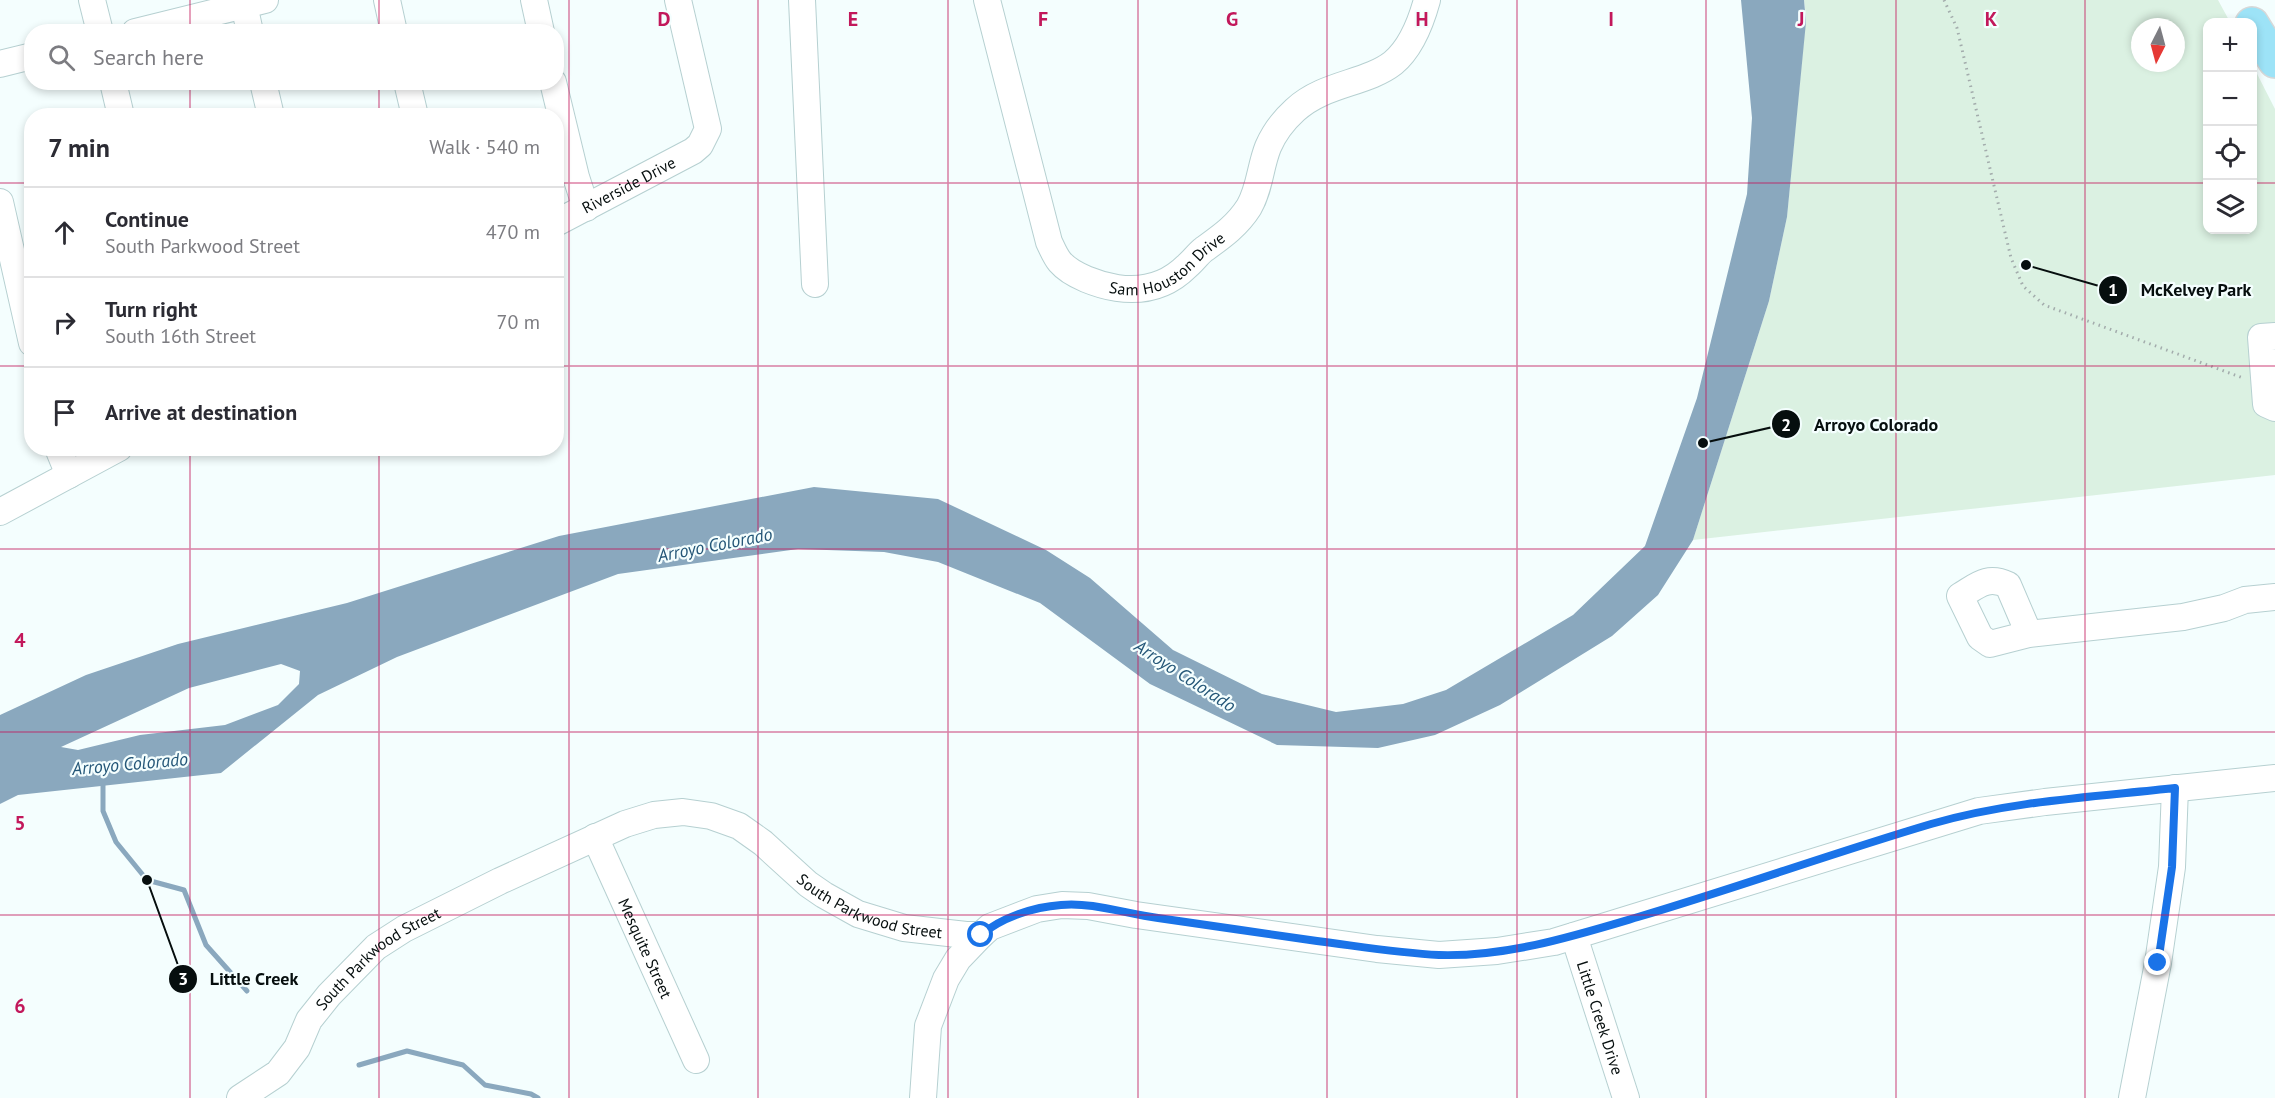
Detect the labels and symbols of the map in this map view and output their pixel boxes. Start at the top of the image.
text: D [658,6,671,32]
text: E [848,6,858,32]
text: F [1038,6,1048,32]
text: G [1226,6,1238,32]
text: H [1415,6,1429,32]
text: I [1608,6,1614,32]
text: J [1797,6,1804,32]
text: K [1985,6,1998,32]
north arrow [2131,18,2185,72]
street label: Riverside Drive [578,152,679,218]
street label: Sam Houston Drive [1108,228,1229,299]
callout: McKelvey Park [2098,272,2263,308]
text: 1 [2108,278,2118,301]
text: McKelvey Park [2141,278,2251,301]
callout: Arroyo Colorado [1771,406,1950,442]
text: 2 [1781,413,1791,436]
text: Arroyo Colorado [1814,413,1938,436]
water label: Arroyo Colorado [655,522,774,567]
text: 4 [14,627,26,653]
water label: Arroyo Colorado [1129,634,1240,717]
water label: Arroyo Colorado [70,747,189,780]
text: 5 [14,810,26,836]
street label: South Parkwood Street [793,869,944,942]
street label: Mesquite Street [614,895,677,1002]
street label: South Parkwood Street [311,902,444,1014]
route start [967,921,993,947]
route end [2144,949,2170,975]
street label: Little Creek Drive [1573,958,1628,1077]
callout: Little Creek [168,961,311,997]
text: 3 [178,967,188,990]
text: Little Creek [210,967,298,990]
text: 6 [14,993,26,1019]

